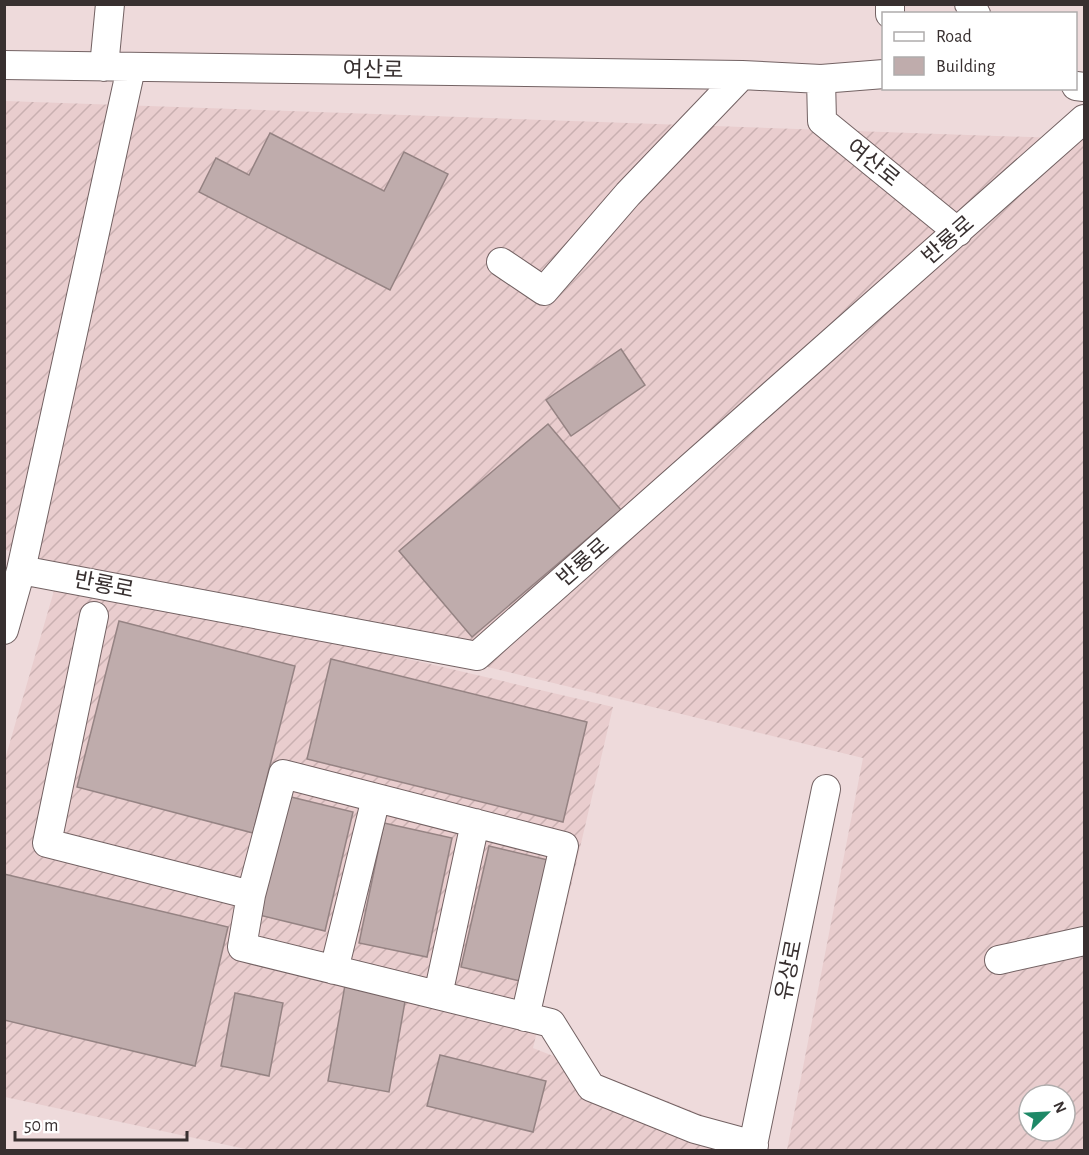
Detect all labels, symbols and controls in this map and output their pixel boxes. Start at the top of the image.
legend [882,12,1077,90]
text: Road [936,28,972,46]
street label: 여산로 [342,57,404,82]
text: Building [936,58,996,76]
street label: 여산로 [842,135,904,191]
street label: 반룡로 [917,211,978,268]
street label: 반룡로 [552,533,613,590]
street label: 반룡로 [72,567,136,602]
street label: 유상로 [771,938,806,1002]
north arrow [1017,1083,1077,1143]
text: N [1050,1099,1069,1116]
scale bar [15,1104,188,1142]
text: 50 m [24,1117,58,1135]

